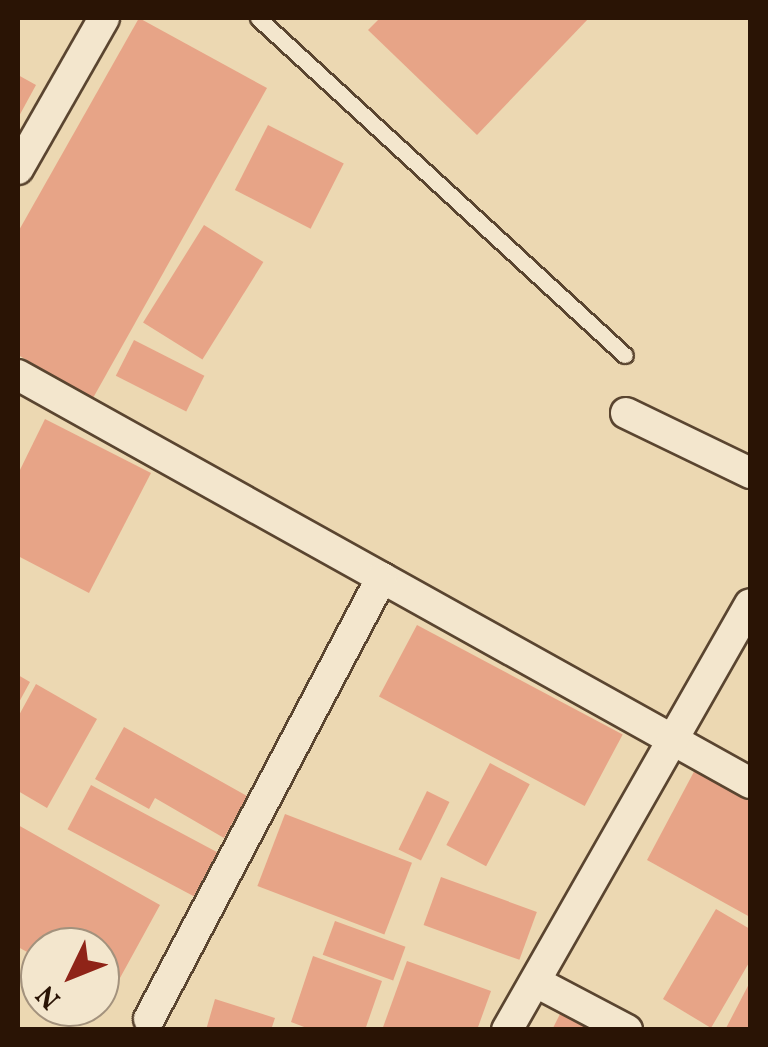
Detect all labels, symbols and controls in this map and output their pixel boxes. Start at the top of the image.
north arrow [20,927,120,1027]
text: N [28,976,70,1017]

